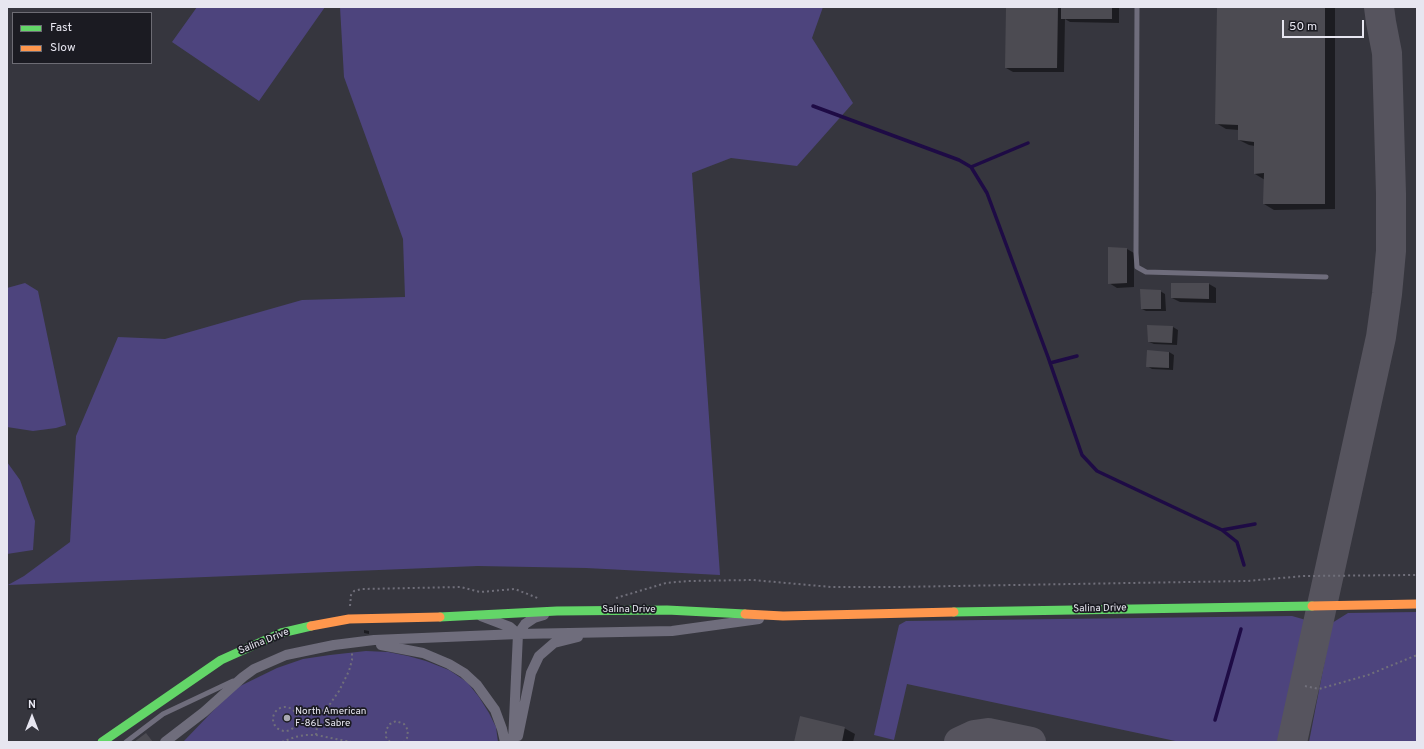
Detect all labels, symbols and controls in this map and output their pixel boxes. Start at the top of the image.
legend [12,12,152,64]
scale bar [1284,12,1366,38]
text: 50 m [1289,19,1317,35]
text: Fast [50,20,72,36]
text: Slow [50,40,76,56]
street label: Salina Drive [1073,603,1127,615]
street label: Salina Drive [602,604,656,616]
street label: Salina Drive [237,626,291,658]
north arrow [12,697,52,737]
text: N [28,698,36,712]
place label: North American F-86L Sabre [295,706,366,730]
marker: North American F-86L Sabre [282,713,292,723]

